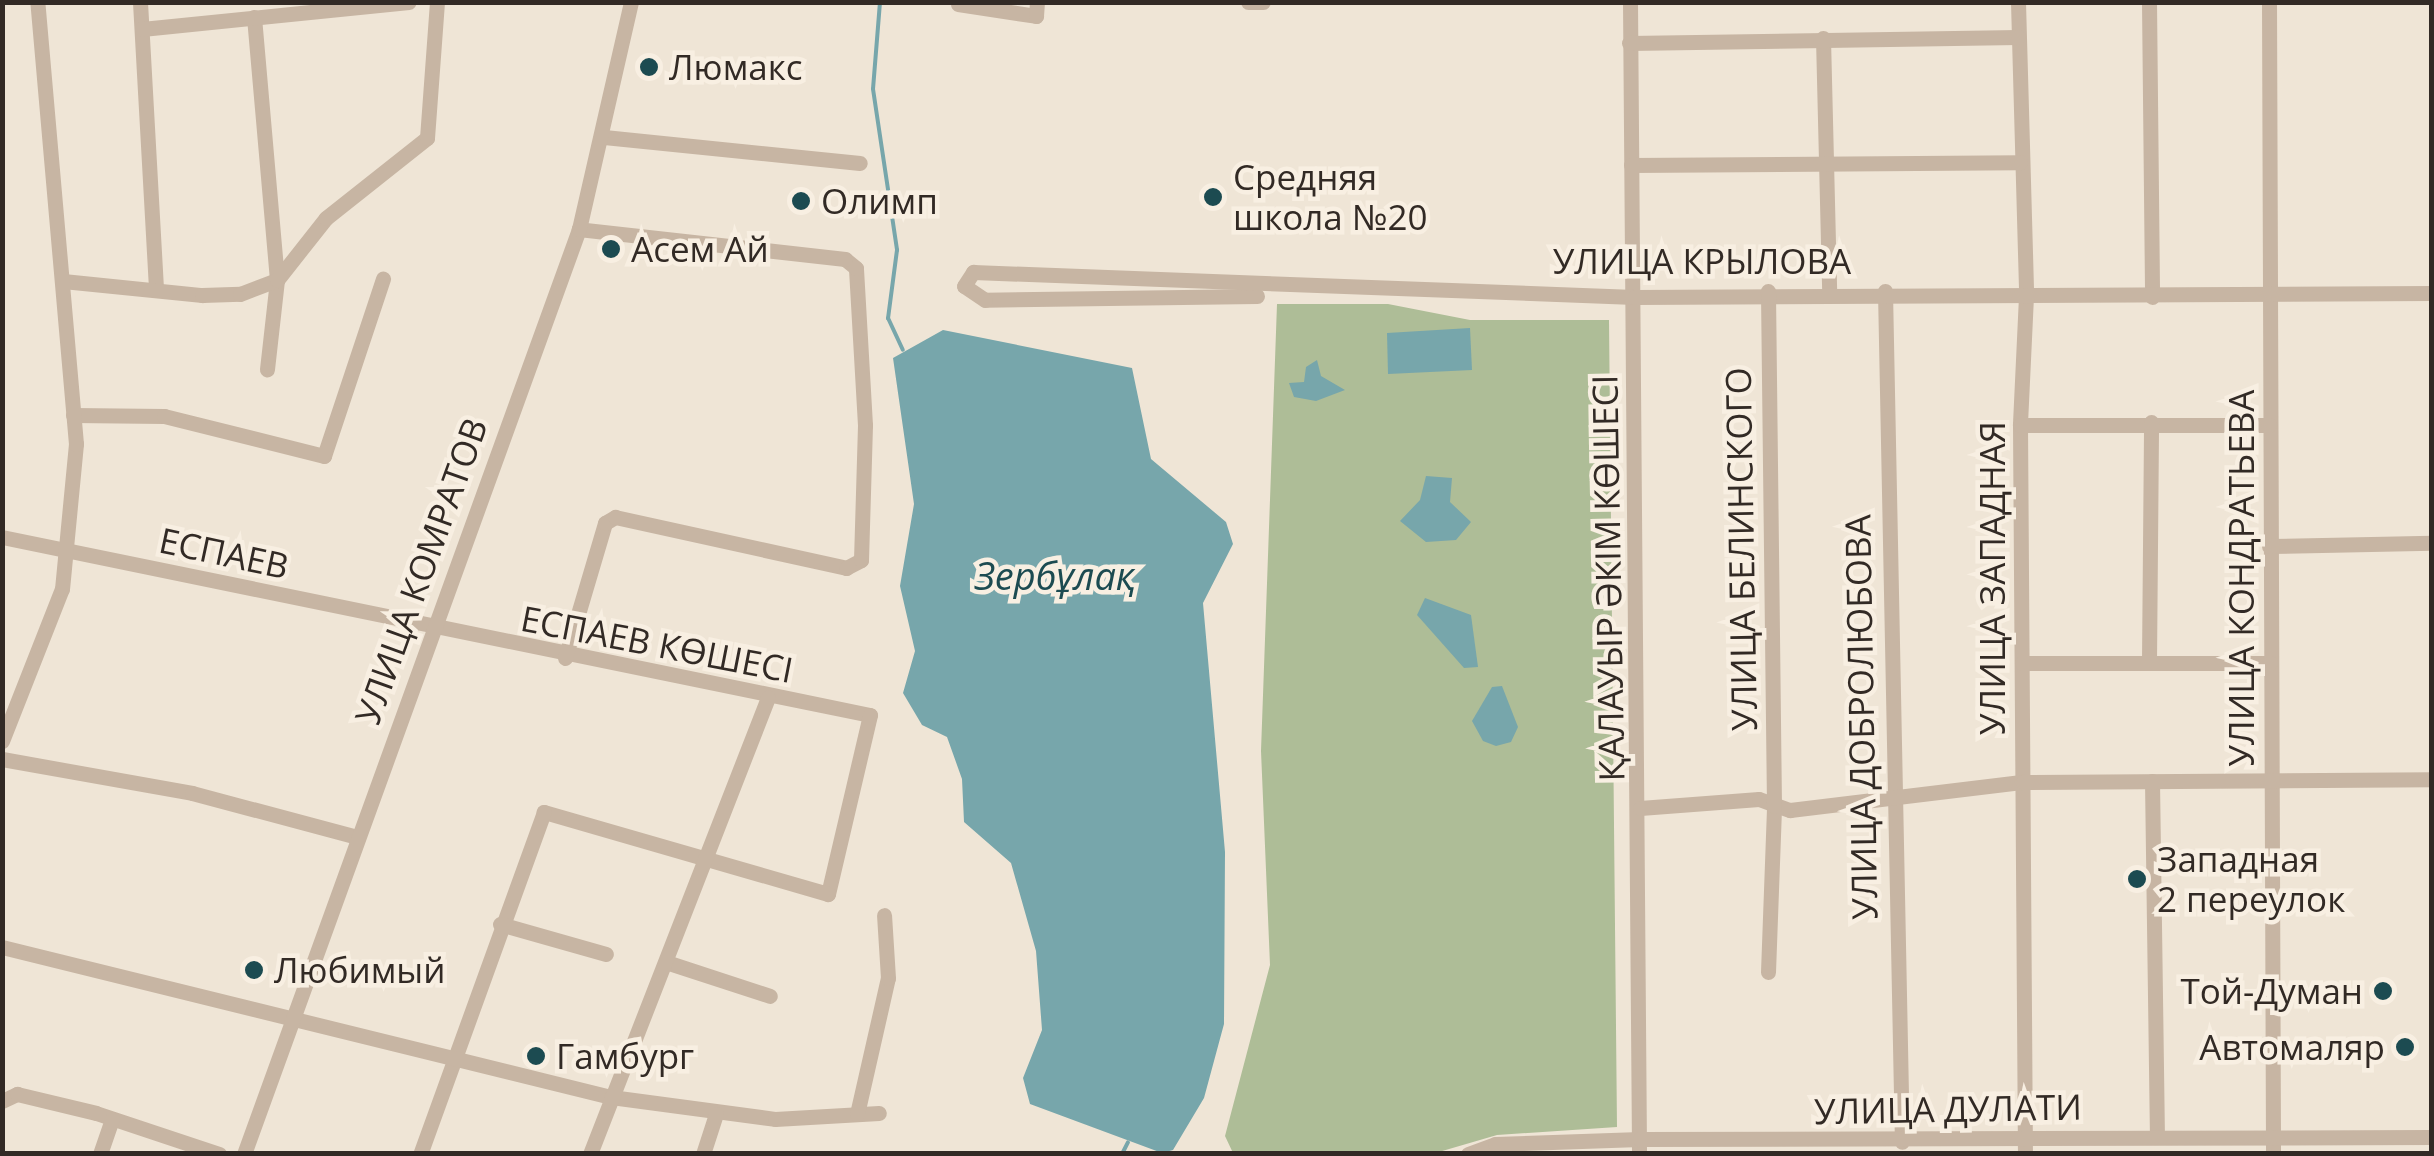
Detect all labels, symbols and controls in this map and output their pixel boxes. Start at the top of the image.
place label: Люмакс [669,46,803,88]
marker: Люмакс [638,56,660,78]
place label: Средняя школа №20 [1233,156,1428,238]
place label: Олимп [821,180,938,222]
marker: Средняя школа №20 [1202,186,1224,208]
marker: Олимп [790,190,812,212]
place label: Асем Ай [631,228,769,270]
marker: Асем Ай [600,238,622,260]
street label: УЛИЦА КРЫЛОВА [1553,240,1851,282]
street label: УЛИЦА БЕЛИНСКОГО [1717,367,1765,731]
street label: ҚАЛАУЫР ӘКІМ КӨШЕСІ [1583,374,1633,782]
street label: УЛИЦА КОНДРАТЬЕВА [2220,389,2262,767]
street label: УЛИЦА КОМРАТОВ [346,412,496,730]
street label: УЛИЦА ЗАПАДНАЯ [1971,421,2013,735]
street label: УЛИЦА ДОБРОЛЮБОВА [1836,514,1886,920]
street label: ЕСПАЕВ [155,519,293,587]
water label: Зербұлақ [974,553,1136,599]
street label: ЕСПАЕВ КӨШЕСІ [517,597,797,691]
place label: Западная 2 переулок [2157,838,2345,920]
marker: Западная 2 переулок [2126,868,2148,890]
place label: Любимый [274,949,445,991]
marker: Любимый [243,959,265,981]
place label: Той-Думан [2180,970,2363,1012]
marker: Той-Думан [2372,980,2394,1002]
place label: Автомаляр [2199,1026,2385,1068]
place label: Гамбург [556,1035,694,1077]
marker: Автомаляр [2394,1036,2416,1058]
marker: Гамбург [525,1045,547,1067]
street label: УЛИЦА ДУЛАТИ [1814,1086,2082,1132]

